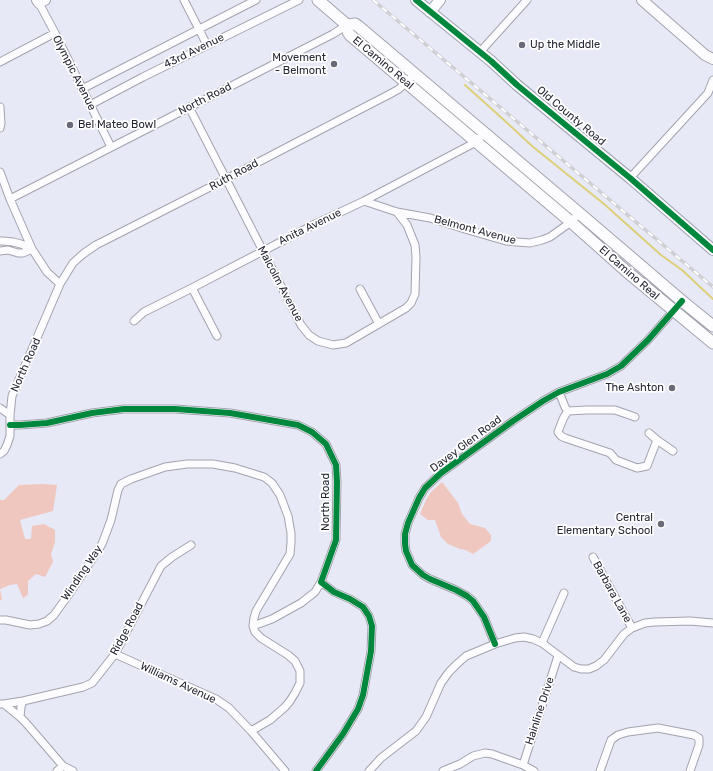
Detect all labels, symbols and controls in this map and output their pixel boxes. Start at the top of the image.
street label: 43rd Avenue [162,31,226,71]
street label: Olympic Avenue [49,33,99,113]
street label: El Camino Real [350,34,416,92]
place label: Up the Middle [530,38,600,52]
marker: Up the Middle [517,40,527,50]
place label: Movement - Belmont [272,51,326,77]
marker: Movement - Belmont [329,59,339,69]
street label: North Road [176,80,234,118]
street label: Old County Road [534,84,608,148]
place label: Bel Mateo Bowl [78,118,156,132]
marker: Bel Mateo Bowl [65,120,75,130]
street label: Ruth Road [207,157,261,193]
street label: Anita Avenue [276,206,344,248]
street label: Belmont Avenue [433,213,517,247]
street label: El Camino Real [596,243,662,303]
street label: Malcolm Avenue [255,244,305,324]
street label: North Road [8,336,44,394]
place label: The Ashton [605,381,664,395]
marker: The Ashton [667,383,677,393]
street label: Davey Glen Road [428,413,504,475]
street label: North Road [319,473,333,531]
place label: Central Elementary School [557,511,653,537]
marker: Central Elementary School [656,519,666,529]
street label: Winding Way [59,543,105,603]
street label: Barbara Lane [590,559,634,625]
street label: Ridge Road [108,600,146,658]
street label: Williams Avenue [138,660,218,706]
street label: Hainline Drive [523,675,557,747]

